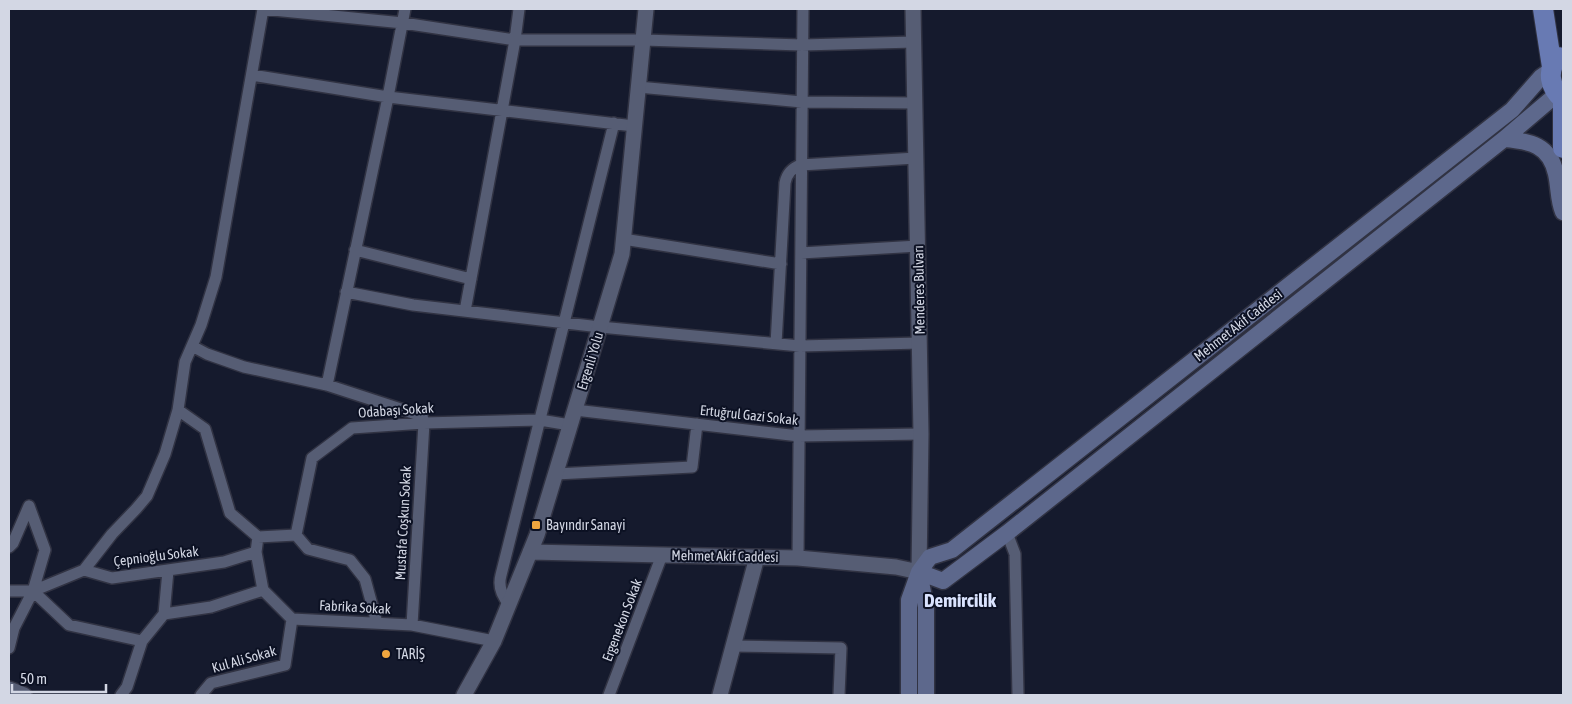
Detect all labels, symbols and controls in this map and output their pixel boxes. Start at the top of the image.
street label: Menderes Bulvarı [910,245,928,335]
street label: Mehmet Akif Caddesi [1191,286,1285,364]
street label: Ergenli Yolu [574,330,606,392]
street label: Odabaşı Sokak [358,399,434,421]
street label: Ertuğrul Gazi Sokak [699,402,799,428]
street label: Mustafa Coşkun Sokak [392,465,414,581]
place label: Bayındır Sanayi [546,517,626,533]
marker: Bayındır Sanayi [530,519,542,531]
street label: Çepnioğlu Sokak [113,543,199,569]
street label: Mehmet Akif Caddesi [671,547,779,565]
street label: Ergenekon Sokak [599,576,645,664]
district label: Demircilik [924,589,997,611]
street label: Fabrika Sokak [319,597,391,617]
street label: Kul Ali Sokak [210,642,278,676]
place label: TARİŞ [396,646,425,662]
marker: TARİŞ [380,648,392,660]
scale bar [12,662,106,694]
text: 50 m [20,670,47,687]

